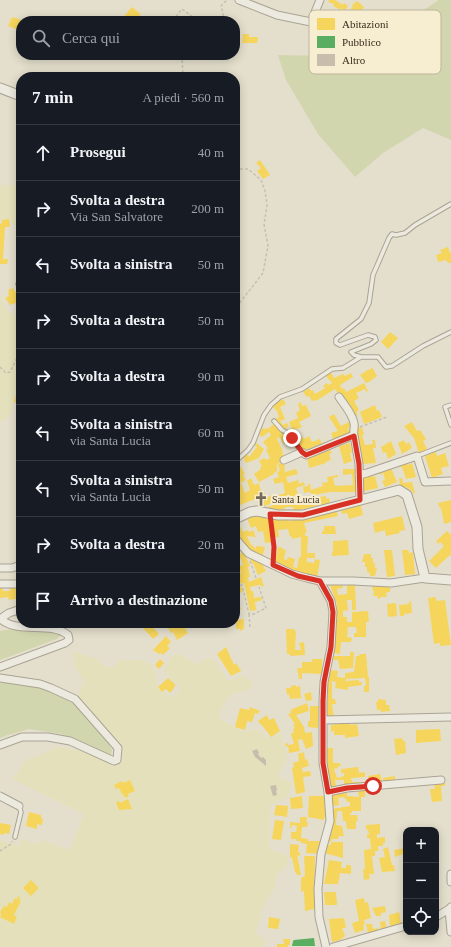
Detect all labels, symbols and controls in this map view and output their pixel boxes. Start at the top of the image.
legend [309,10,441,74]
search box [16,16,240,60]
text: Abitazioni [342,18,388,30]
icon: search [30,27,52,49]
text: Cerca qui [62,30,120,46]
text: Pubblico [342,36,382,48]
text: Altro [342,54,366,66]
text: 7 min [32,88,73,107]
text: A piedi · 560 m [142,90,224,105]
icon: ahead [32,142,54,164]
text: Prosegui [70,144,126,160]
text: 40 m [198,145,224,160]
text: Svolta a destra [70,192,165,208]
icon: right [32,198,54,220]
text: 200 m [191,201,224,216]
text: Via San Salvatore [70,209,163,224]
icon: left [32,254,54,276]
text: Svolta a sinistra [70,256,173,272]
text: 50 m [198,257,224,272]
icon: right [32,310,54,332]
text: Svolta a destra [70,312,165,328]
text: 50 m [198,313,224,328]
icon: right [32,366,54,388]
text: Svolta a destra [70,368,165,384]
text: 90 m [198,369,224,384]
text: Svolta a sinistra [70,416,173,432]
icon: left [32,422,54,444]
text: 60 m [198,425,224,440]
route end [283,429,301,447]
text: via Santa Lucia [70,433,151,448]
text: Svolta a sinistra [70,472,173,488]
icon: left [32,478,54,500]
text: 50 m [198,481,224,496]
text: via Santa Lucia [70,489,151,504]
church icon: Santa Lucia [253,491,269,507]
place label: Santa Lucia [272,494,320,505]
icon: right [32,534,54,556]
text: Svolta a destra [70,536,165,552]
text: 20 m [198,537,224,552]
icon: arrive [32,590,54,612]
text: Arrivo a destinazione [70,592,207,608]
route start [364,777,382,795]
map controls [403,827,439,935]
button: + [403,827,439,863]
button: − [403,863,439,899]
button: locate [403,899,439,935]

